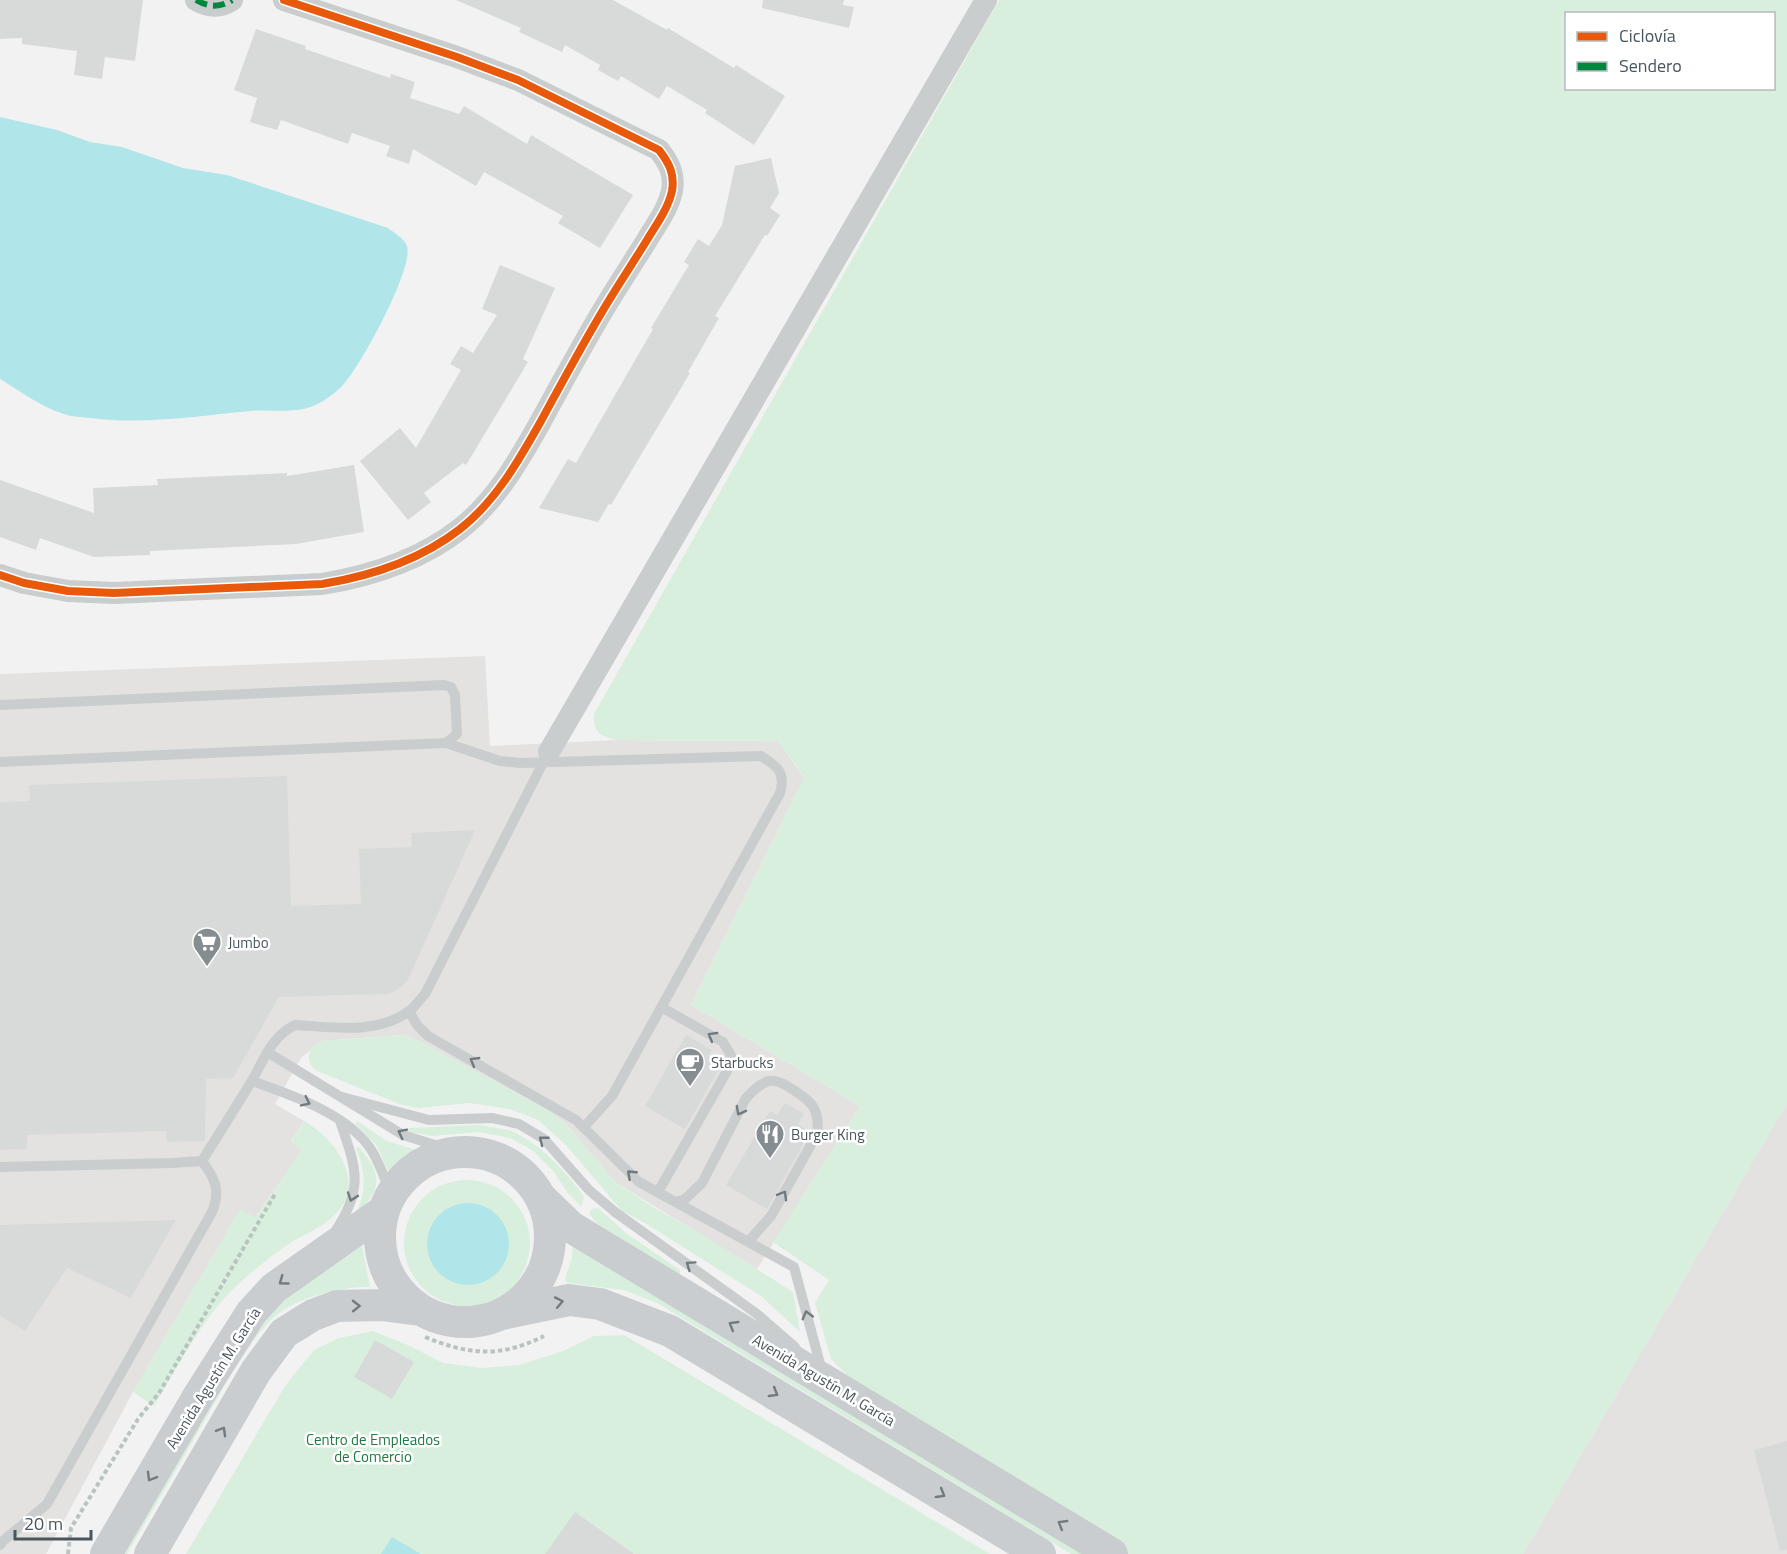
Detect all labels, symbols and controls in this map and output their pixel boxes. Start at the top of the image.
legend [1565,12,1775,90]
text: Ciclovía [1619,22,1676,49]
text: Sendero [1619,52,1682,79]
supermarket icon: Jumbo [191,926,223,968]
place label: Jumbo [228,931,269,954]
one-way arrow [708,1031,718,1043]
cafe icon: Starbucks [674,1046,706,1088]
place label: Starbucks [711,1051,774,1074]
one-way arrow [470,1057,480,1069]
one-way arrow [300,1095,311,1107]
one-way arrow [735,1104,747,1115]
restaurant icon: Burger King [754,1118,786,1160]
place label: Burger King [791,1123,865,1146]
one-way arrow [397,1128,408,1140]
one-way arrow [538,1136,549,1147]
one-way arrow [627,1170,638,1181]
one-way arrow [347,1191,360,1202]
one-way arrow [776,1191,787,1201]
one-way arrow [686,1261,697,1272]
one-way arrow [278,1274,289,1285]
one-way arrow [554,1296,564,1309]
one-way arrow [352,1299,361,1312]
street label: Avenida Agustín M. García [160,1302,266,1453]
one-way arrow [802,1310,814,1320]
one-way arrow [729,1321,739,1332]
street label: Avenida Agustín M. García [748,1328,900,1432]
one-way arrow [768,1386,778,1398]
one-way arrow [214,1427,226,1437]
park label: Centro de Empleados de Comercio [306,1428,440,1468]
one-way arrow [147,1471,159,1481]
one-way arrow [935,1486,945,1498]
scale bar [15,1503,92,1541]
text: 20 m [24,1510,63,1537]
one-way arrow [1058,1519,1068,1531]

